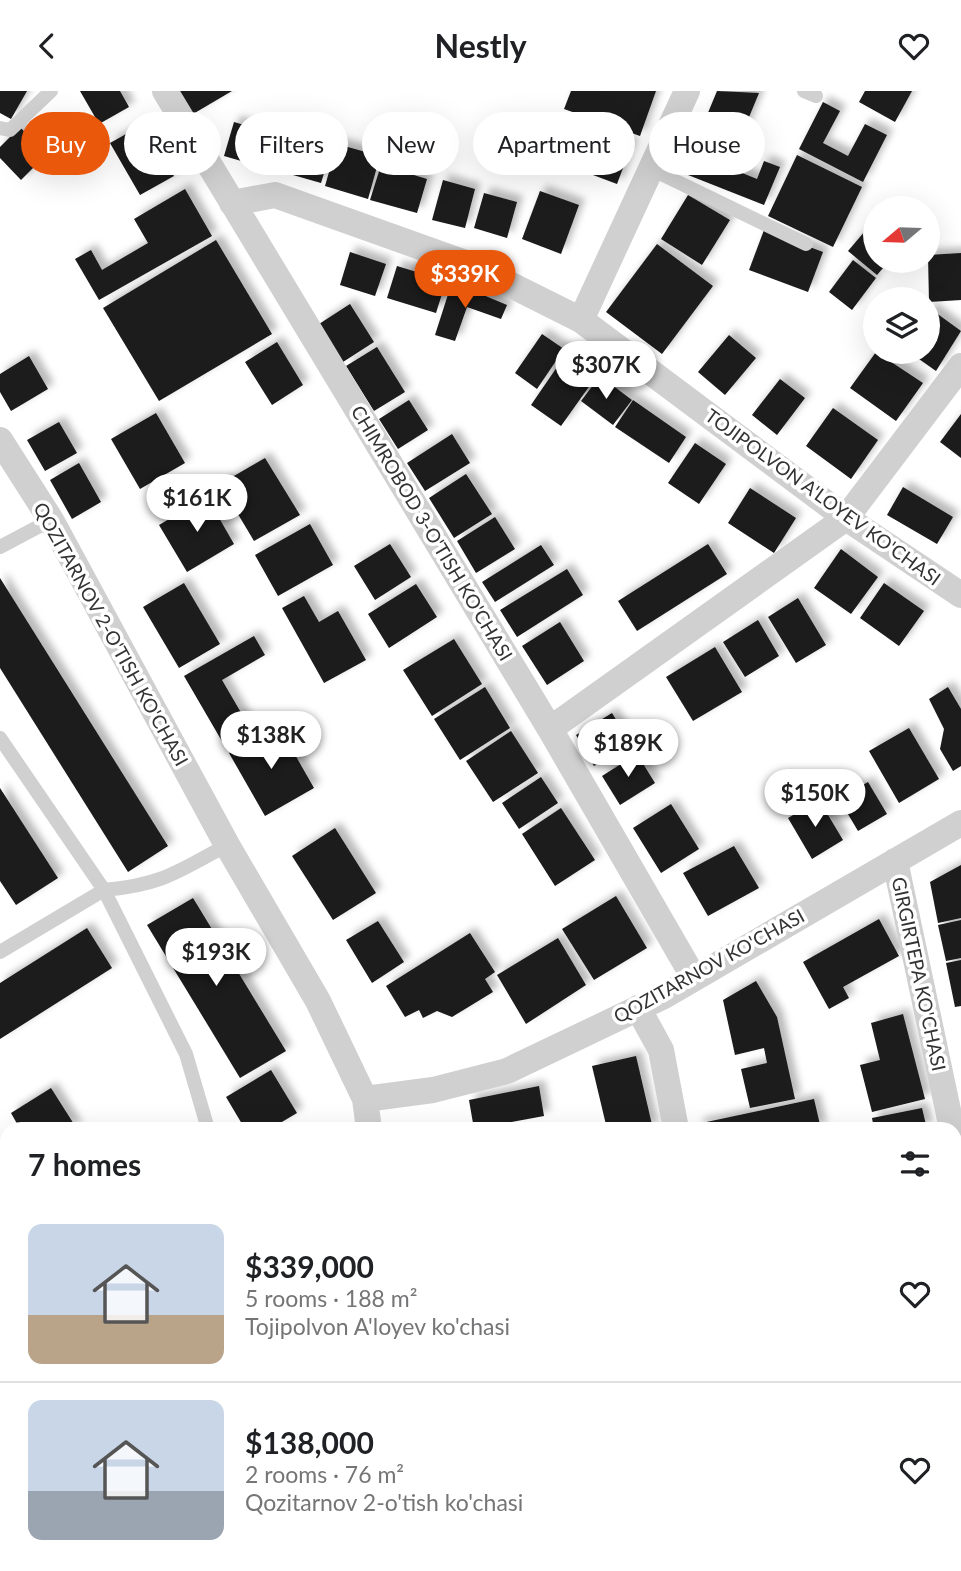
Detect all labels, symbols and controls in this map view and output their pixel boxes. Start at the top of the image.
text: Nestly [434,26,527,65]
icon: back [28,27,66,65]
icon: heart [895,27,933,65]
chip: Buy [21,112,110,175]
chip: Rent [124,112,221,175]
chip: Filters [235,112,348,175]
chip: New [362,112,459,175]
chip: Apartment [473,112,635,175]
chip: House [649,112,765,175]
north arrow [863,196,940,273]
map controls [863,196,940,364]
pin: $339K [416,251,514,310]
text: $339K [430,259,500,287]
button: layers [863,287,940,364]
pin: $307K [557,341,655,401]
text: $307K [571,350,641,378]
street label: CHIMROBOD 3-O'TISH KO'CHASI [347,401,518,665]
street label: TOJIPOLVON A'LOYEV KO'CHASI [701,403,945,590]
pin: $161K [148,475,246,534]
text: $161K [162,483,232,511]
street label: QOZITARNOV 2-O'TISH KO'CHASI [29,498,194,770]
pin: $138K [222,711,320,771]
pin: $189K [579,719,677,779]
text: $138K [236,720,306,748]
text: $189K [593,728,663,756]
pin: $150K [766,769,864,829]
text: $150K [780,778,850,806]
street label: GIRGIRTEPA KO'CHASI [888,875,951,1073]
street label: QOZITARNOV KO'CHASI [609,904,808,1028]
pin: $193K [167,929,265,988]
text: $193K [181,937,251,965]
icon: filters [896,1145,934,1183]
text: 7 homes [28,1146,141,1182]
text: $339,000 [245,1248,374,1284]
icon: home [84,1252,168,1336]
icon: heart [896,1275,934,1313]
text: 5 rooms · 188 m² [245,1284,417,1312]
text: Tojipolvon A'loyev ko'chasi [245,1312,510,1340]
text: $138,000 [245,1424,374,1460]
icon: home [84,1428,168,1512]
icon: heart [896,1451,934,1489]
text: 2 rooms · 76 m² [245,1460,404,1488]
text: Qozitarnov 2-o'tish ko'chasi [245,1488,523,1516]

